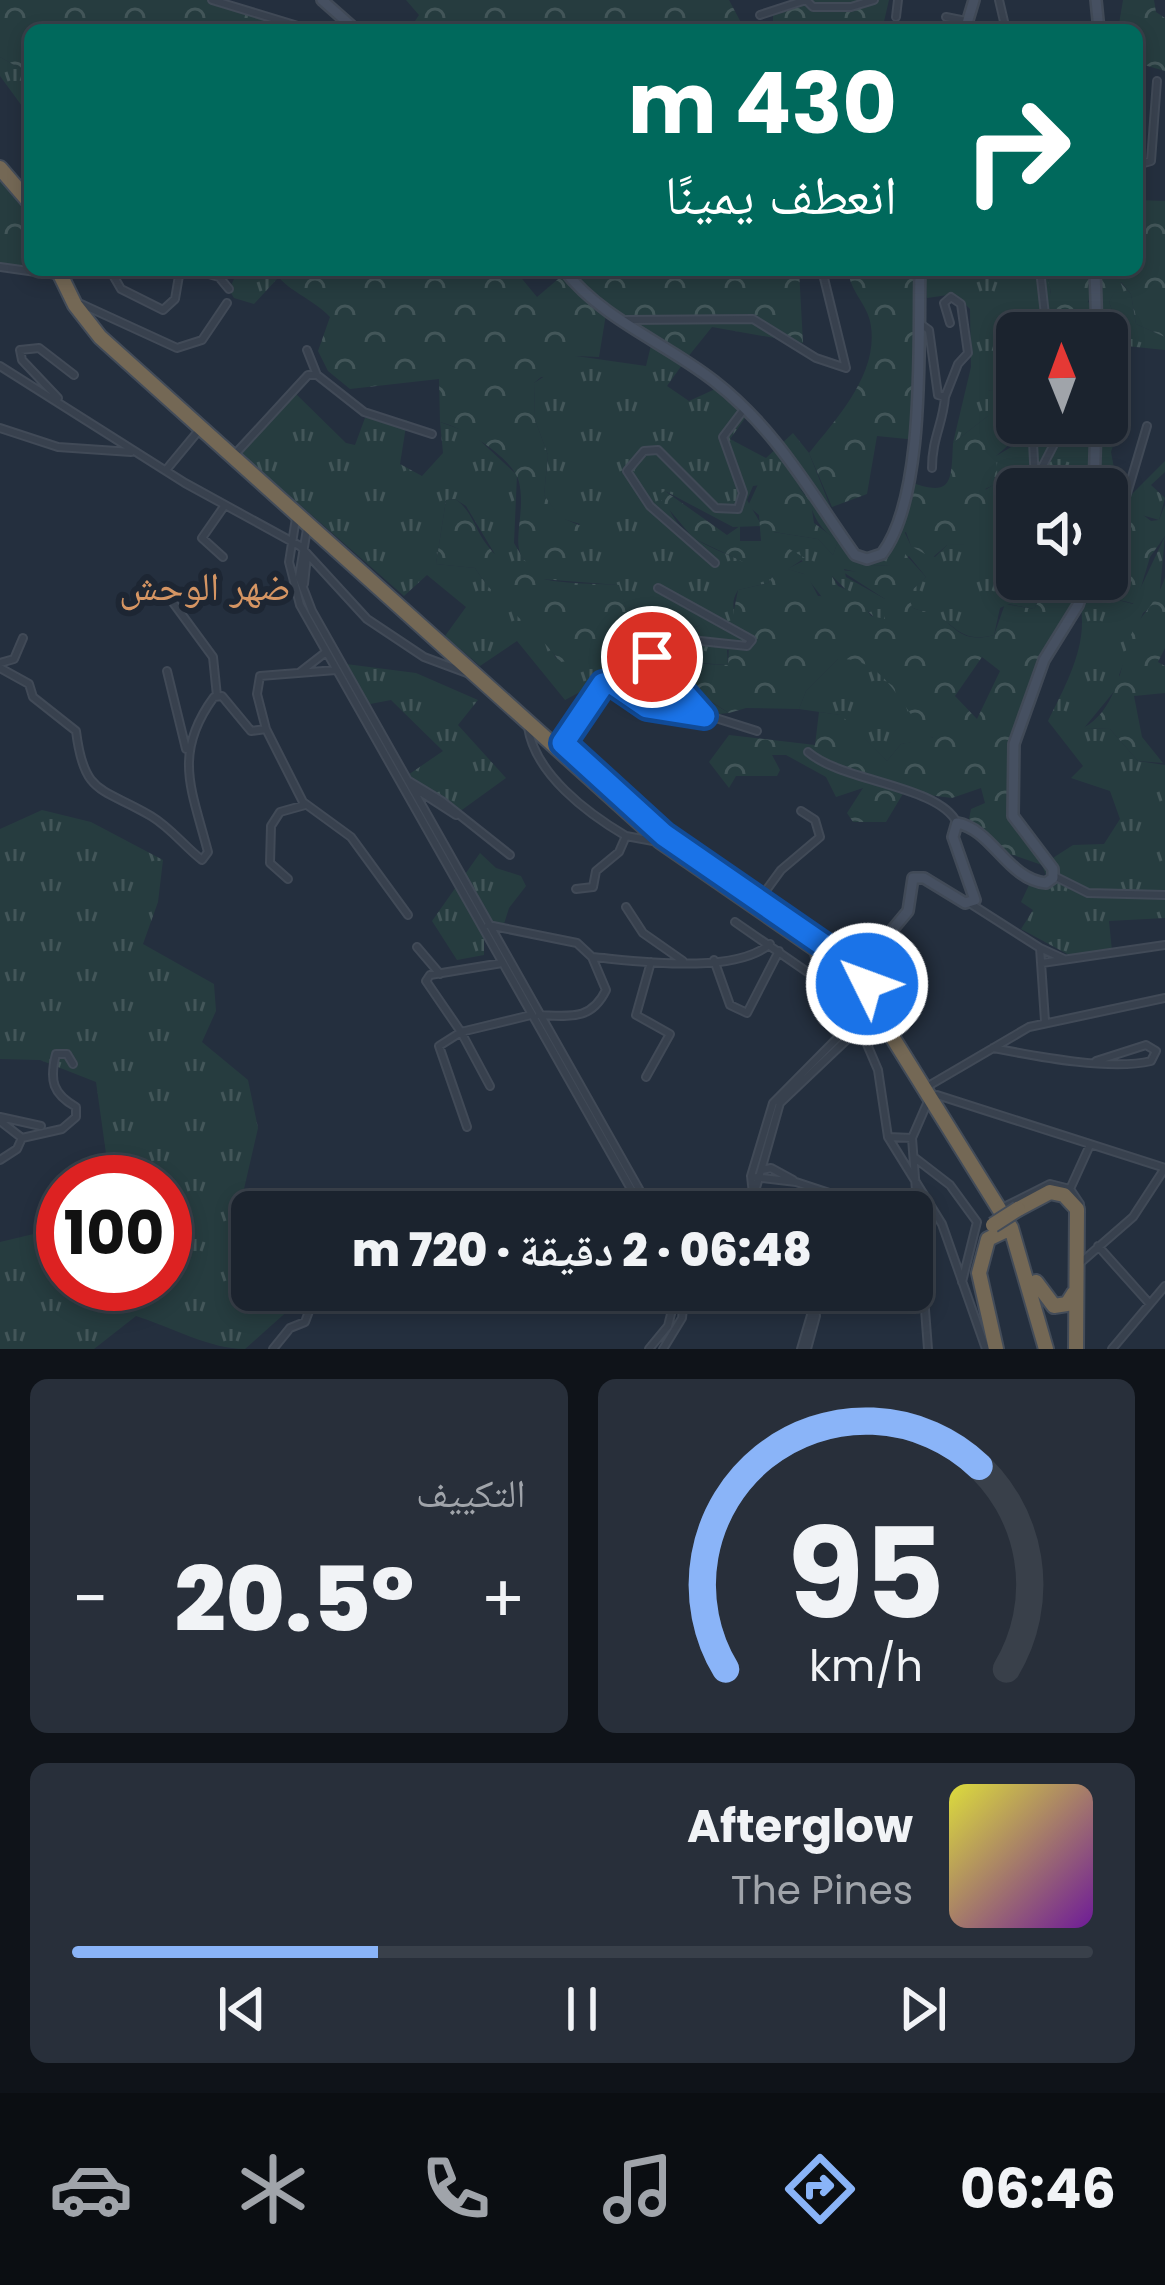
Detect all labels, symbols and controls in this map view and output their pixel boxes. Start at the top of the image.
text: 430 m [628,45,897,162]
icon: right [939,72,1095,228]
text: انعطف يمينًا [665,157,897,233]
north arrow [996,312,1128,444]
map controls [996,312,1128,600]
button: sound [996,468,1128,600]
district label: ضهر الوحش [119,559,291,614]
pin [601,606,703,708]
icon: arrive [619,624,685,690]
position arrow [804,921,930,1047]
speed limit sign: 100 [36,1155,192,1311]
text: 06:48 · 2 دقيقة · 720 m [352,1219,812,1282]
text: التكييف [416,1466,526,1521]
text: 95 [787,1487,945,1662]
text: 20.5° [175,1536,414,1663]
text: − [72,1553,108,1645]
text: + [480,1553,525,1645]
text: km/h [809,1636,923,1696]
text: Afterglow [687,1795,913,1858]
text: The Pines [731,1863,913,1918]
icon: previous [209,1976,275,2042]
icon: pause [549,1976,615,2042]
icon: next [890,1976,956,2042]
icon: car [49,2147,133,2231]
icon: climate [231,2147,315,2231]
icon: phone [414,2147,498,2231]
icon: music [596,2147,680,2231]
icon: directions [778,2147,862,2231]
text: 06:46 [960,2151,1116,2227]

